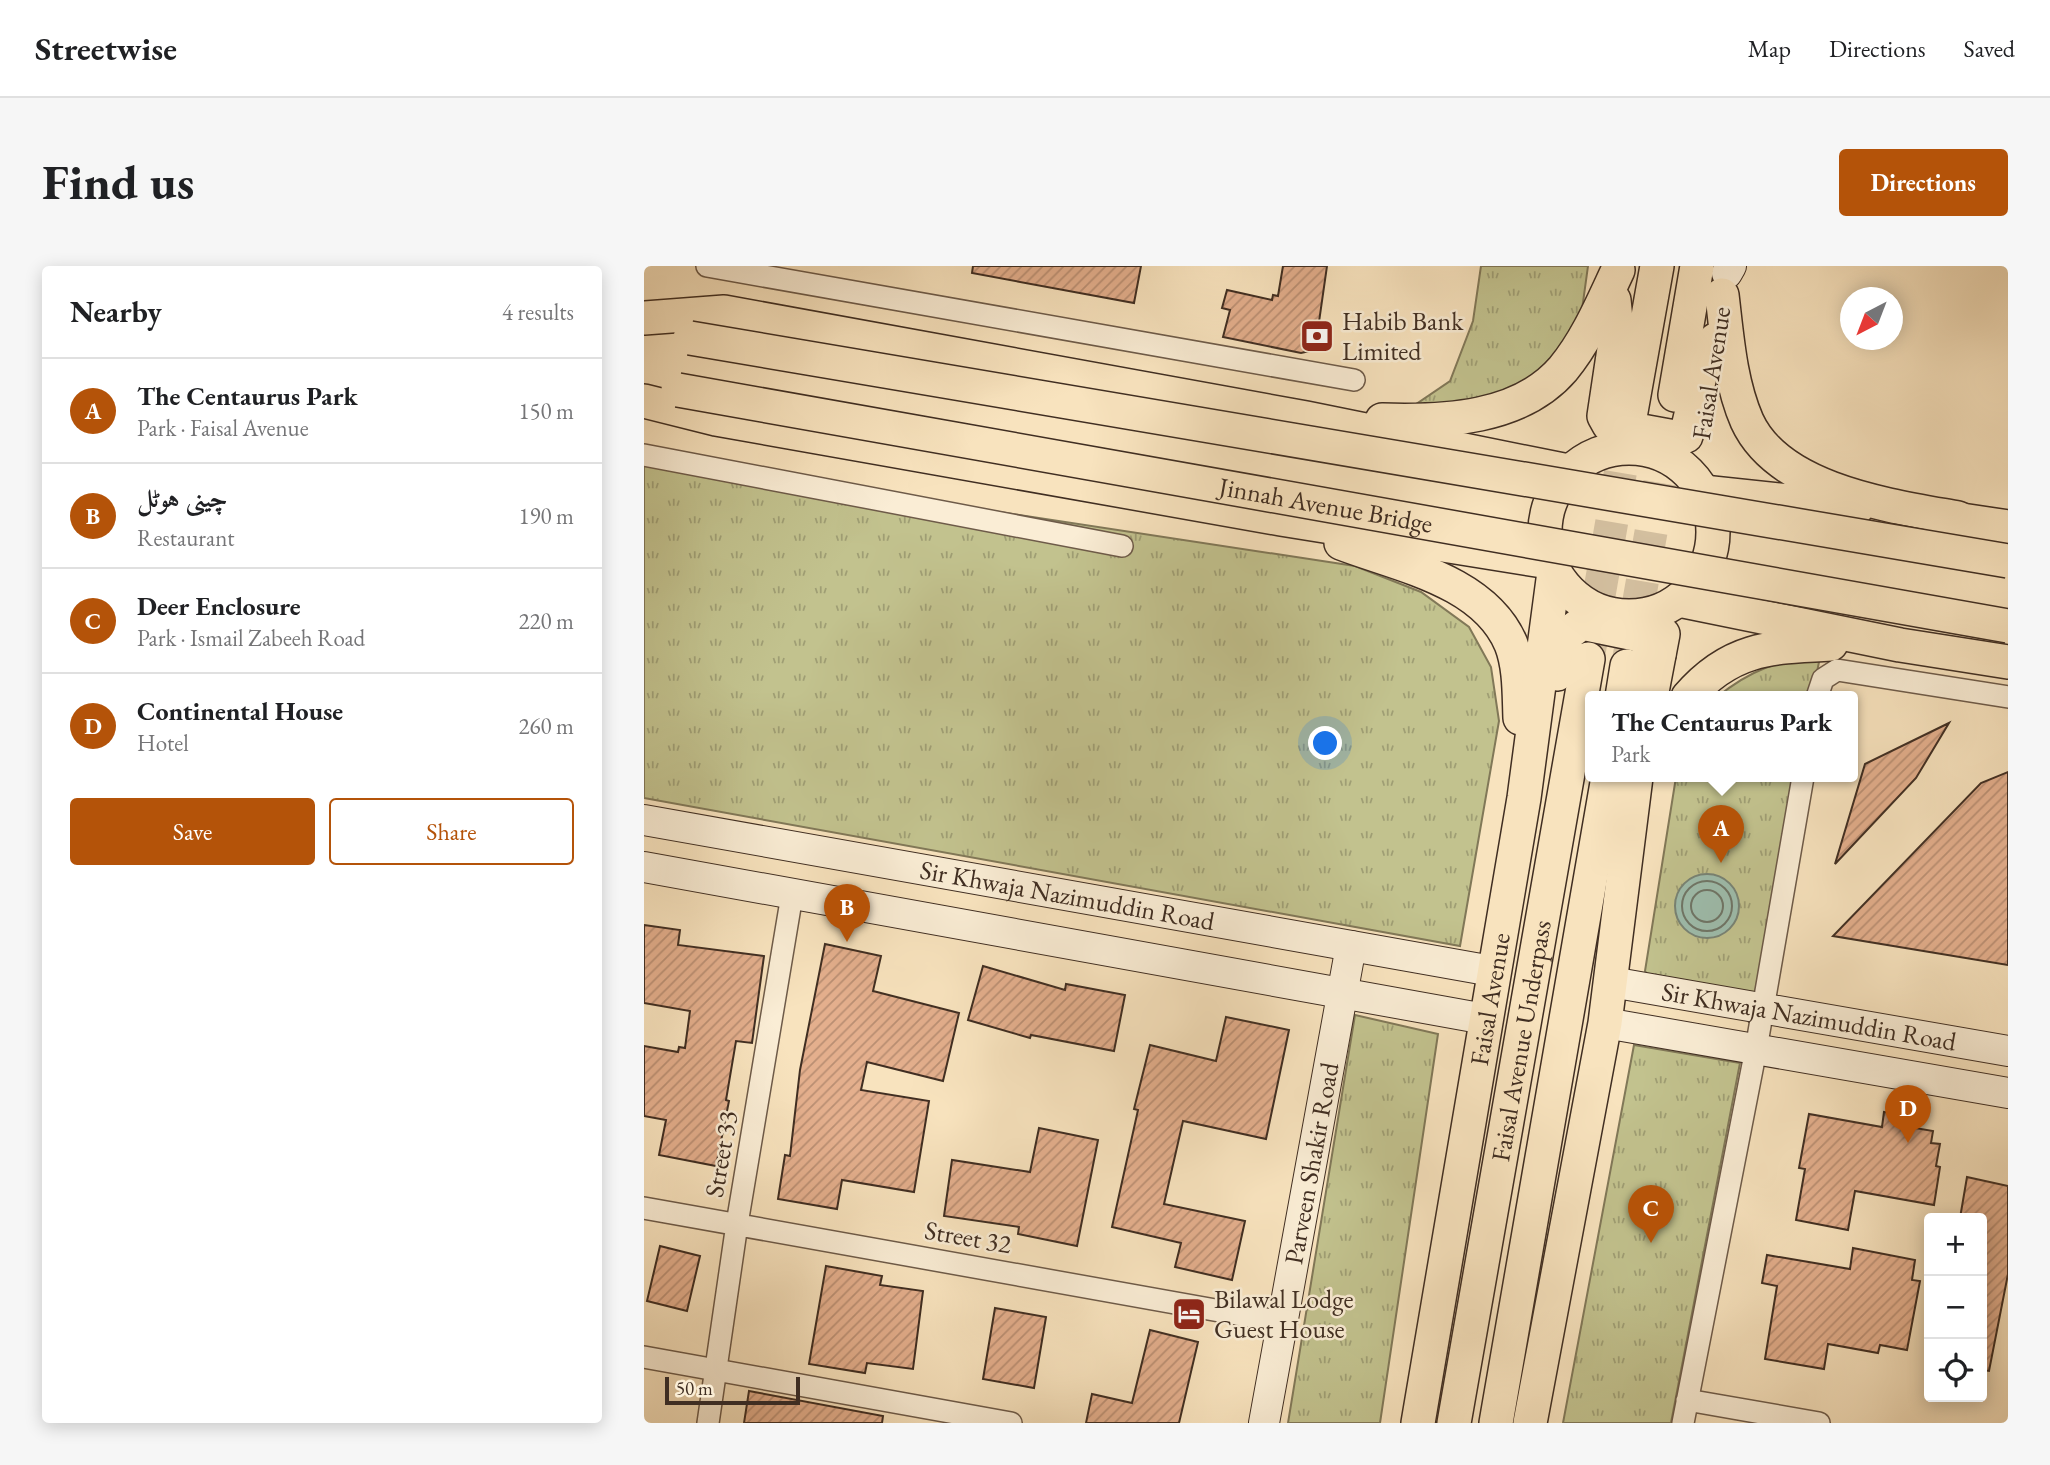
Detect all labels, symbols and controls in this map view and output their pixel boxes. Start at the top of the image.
text: Streetwise [35,27,177,70]
text: Map [1748,33,1791,64]
text: Directions [1829,33,1926,64]
text: Saved [1964,33,2015,64]
button: Directions [1839,149,2008,216]
text: Find us [42,150,194,214]
north arrow [1840,287,1903,350]
text: Nearby [70,292,162,331]
text: 4 results [502,297,574,327]
place label: Habib Bank Limited [1342,304,1464,368]
street label: Faisal Avenue [1684,304,1738,442]
bank icon: Habib Bank Limited [1298,317,1336,355]
text: The Centaurus Park [137,379,358,413]
text: A [85,396,101,426]
text: 150 m [518,396,574,426]
text: Park · Faisal Avenue [137,413,309,443]
street label: Jinnah Avenue Bridge [1214,469,1435,541]
text: چینی ہوٹل [137,481,228,515]
text: B [86,501,100,531]
text: 190 m [518,501,574,531]
text: Restaurant [137,523,235,553]
text: Deer Enclosure [137,589,301,623]
text: C [85,606,101,636]
text: 220 m [518,606,574,636]
text: Park · Ismail Zabeeh Road [137,623,365,653]
popup [1585,691,1858,782]
text: Continental House [137,694,343,728]
text: The Centaurus Park [1611,705,1832,739]
text: D [84,711,102,741]
text: 260 m [518,711,574,741]
your location [1308,726,1342,760]
text: Hotel [137,728,189,758]
text: Park [1611,739,1650,769]
button: Save [70,798,315,865]
button: Share [329,798,574,865]
pin: A [1698,805,1744,863]
street label: Sir Khwaja Nazimuddin Road [917,852,1218,938]
pin: B [824,884,870,942]
street label: Faisal Avenue Underpass [1483,917,1559,1164]
street label: Faisal Avenue [1462,930,1518,1068]
street label: Sir Khwaja Nazimuddin Road [1659,974,1960,1059]
street label: Parveen Shakir Road [1276,1059,1347,1267]
pin: D [1885,1085,1931,1143]
street label: Street 33 [697,1108,745,1200]
pin: C [1628,1185,1674,1243]
street label: Street 32 [922,1213,1014,1261]
map controls [1924,1213,1987,1402]
button: + [1924,1213,1987,1276]
button: − [1924,1276,1987,1339]
place label: Bilawal Lodge Guest House [1214,1282,1354,1346]
hotel icon: Bilawal Lodge Guest House [1170,1295,1208,1333]
button: locate [1924,1339,1987,1402]
scale bar [665,1374,800,1406]
text: 50 m [676,1376,713,1401]

